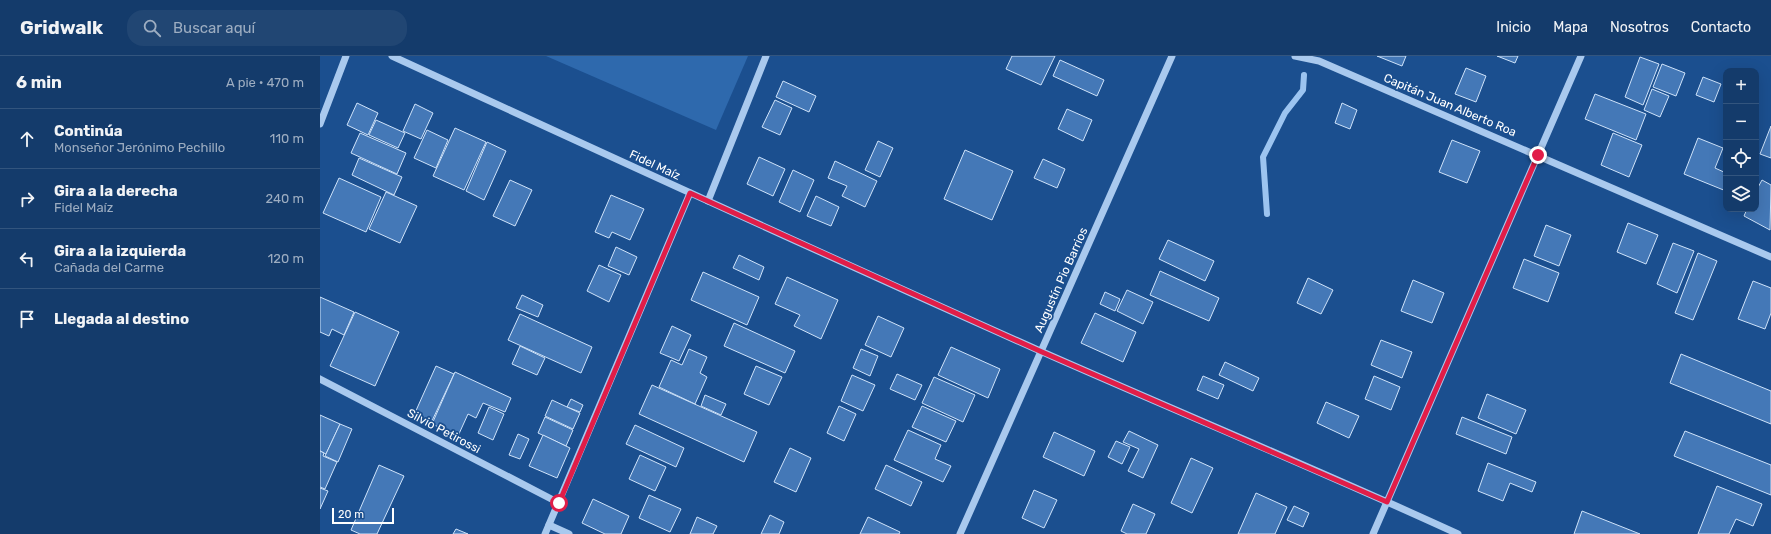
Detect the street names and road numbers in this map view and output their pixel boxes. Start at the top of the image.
street label: Capitán Juan Alberto Roa [1382,71,1518,139]
street label: Fidel Maíz [627,147,683,183]
street label: Augustín Pio Barrios [1032,225,1090,335]
street label: Silvio Petirossi [405,406,483,456]

